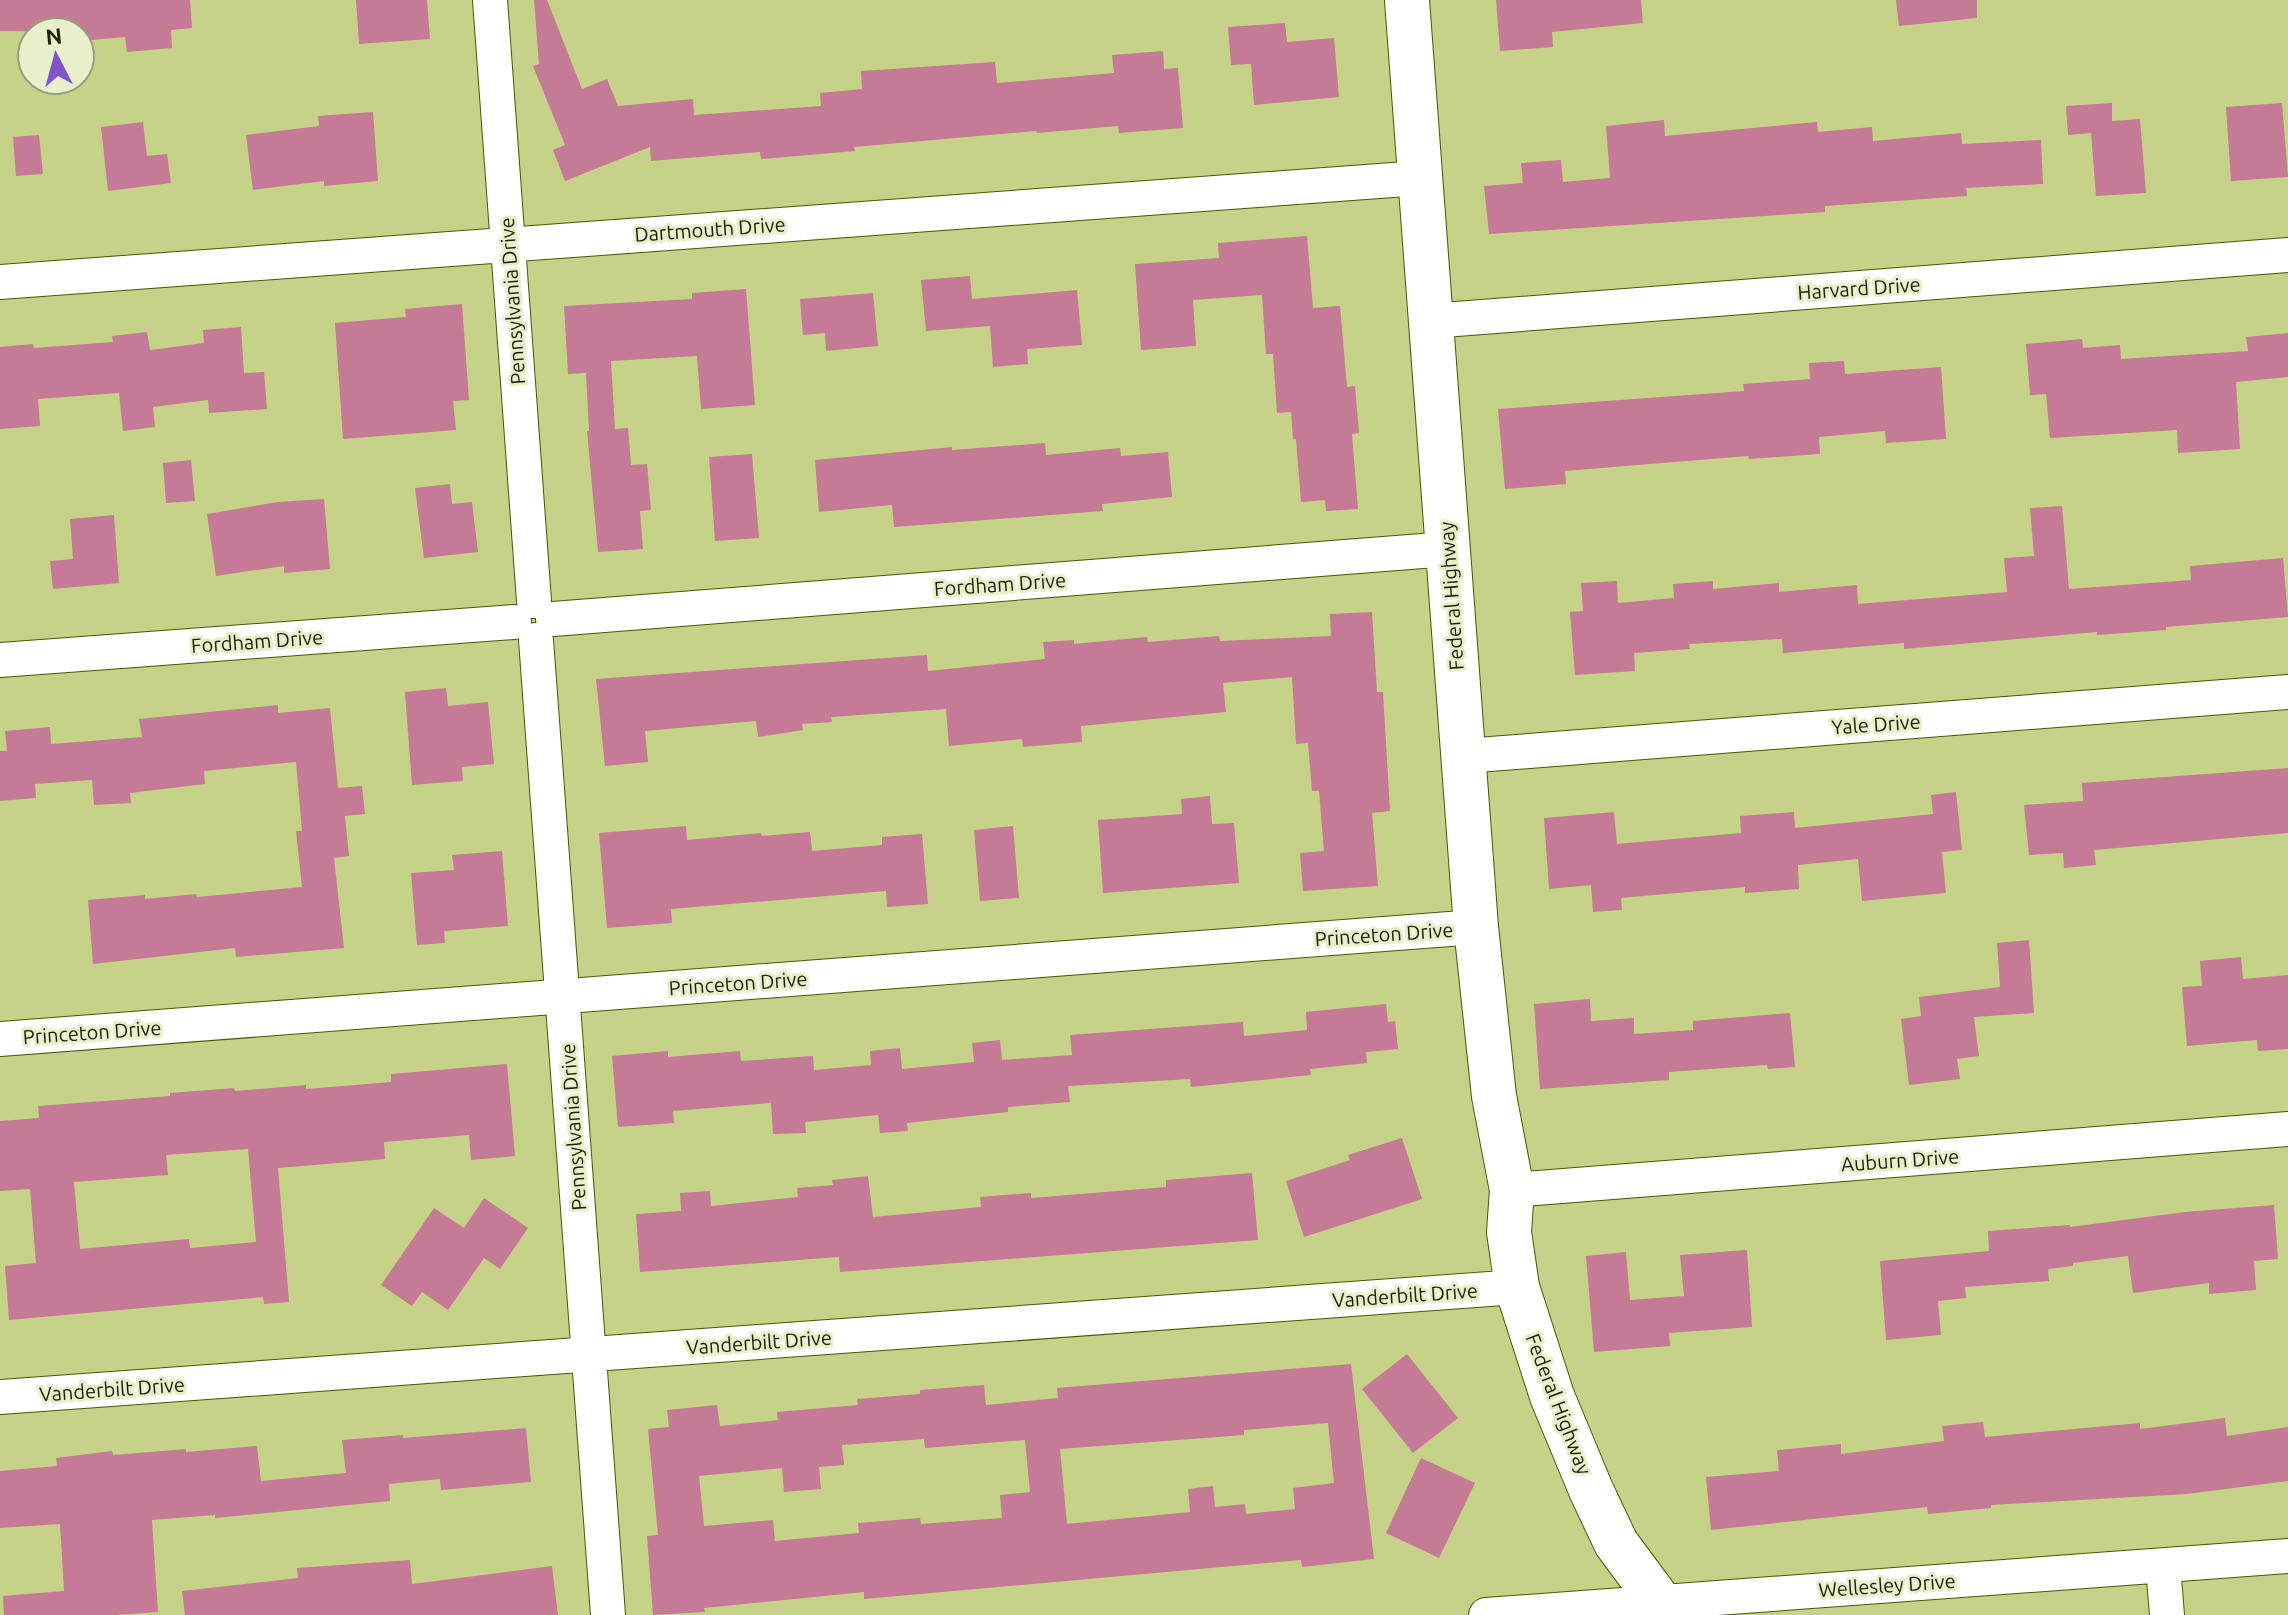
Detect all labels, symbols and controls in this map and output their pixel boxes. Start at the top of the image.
north arrow [16,16,96,96]
text: N [44,22,63,49]
street label: Dartmouth Drive [634,212,786,246]
street label: Pennsylvania Drive [495,217,529,385]
street label: Harvard Drive [1797,272,1921,304]
street label: Federal Highway [1434,521,1468,671]
street label: Fordham Drive [933,568,1067,600]
street label: Fordham Drive [190,625,324,657]
street label: Yale Drive [1831,709,1921,739]
street label: Princeton Drive [1314,918,1454,950]
street label: Princeton Drive [668,967,808,999]
street label: Princeton Drive [22,1016,162,1048]
street label: Pennsylvania Drive [556,1043,590,1211]
street label: Auburn Drive [1840,1144,1960,1176]
street label: Vanderbilt Drive [1331,1278,1479,1312]
street label: Vanderbilt Drive [685,1325,833,1359]
street label: Federal Highway [1522,1330,1597,1478]
street label: Vanderbilt Drive [38,1372,186,1406]
street label: Wellesley Drive [1818,1569,1956,1601]

